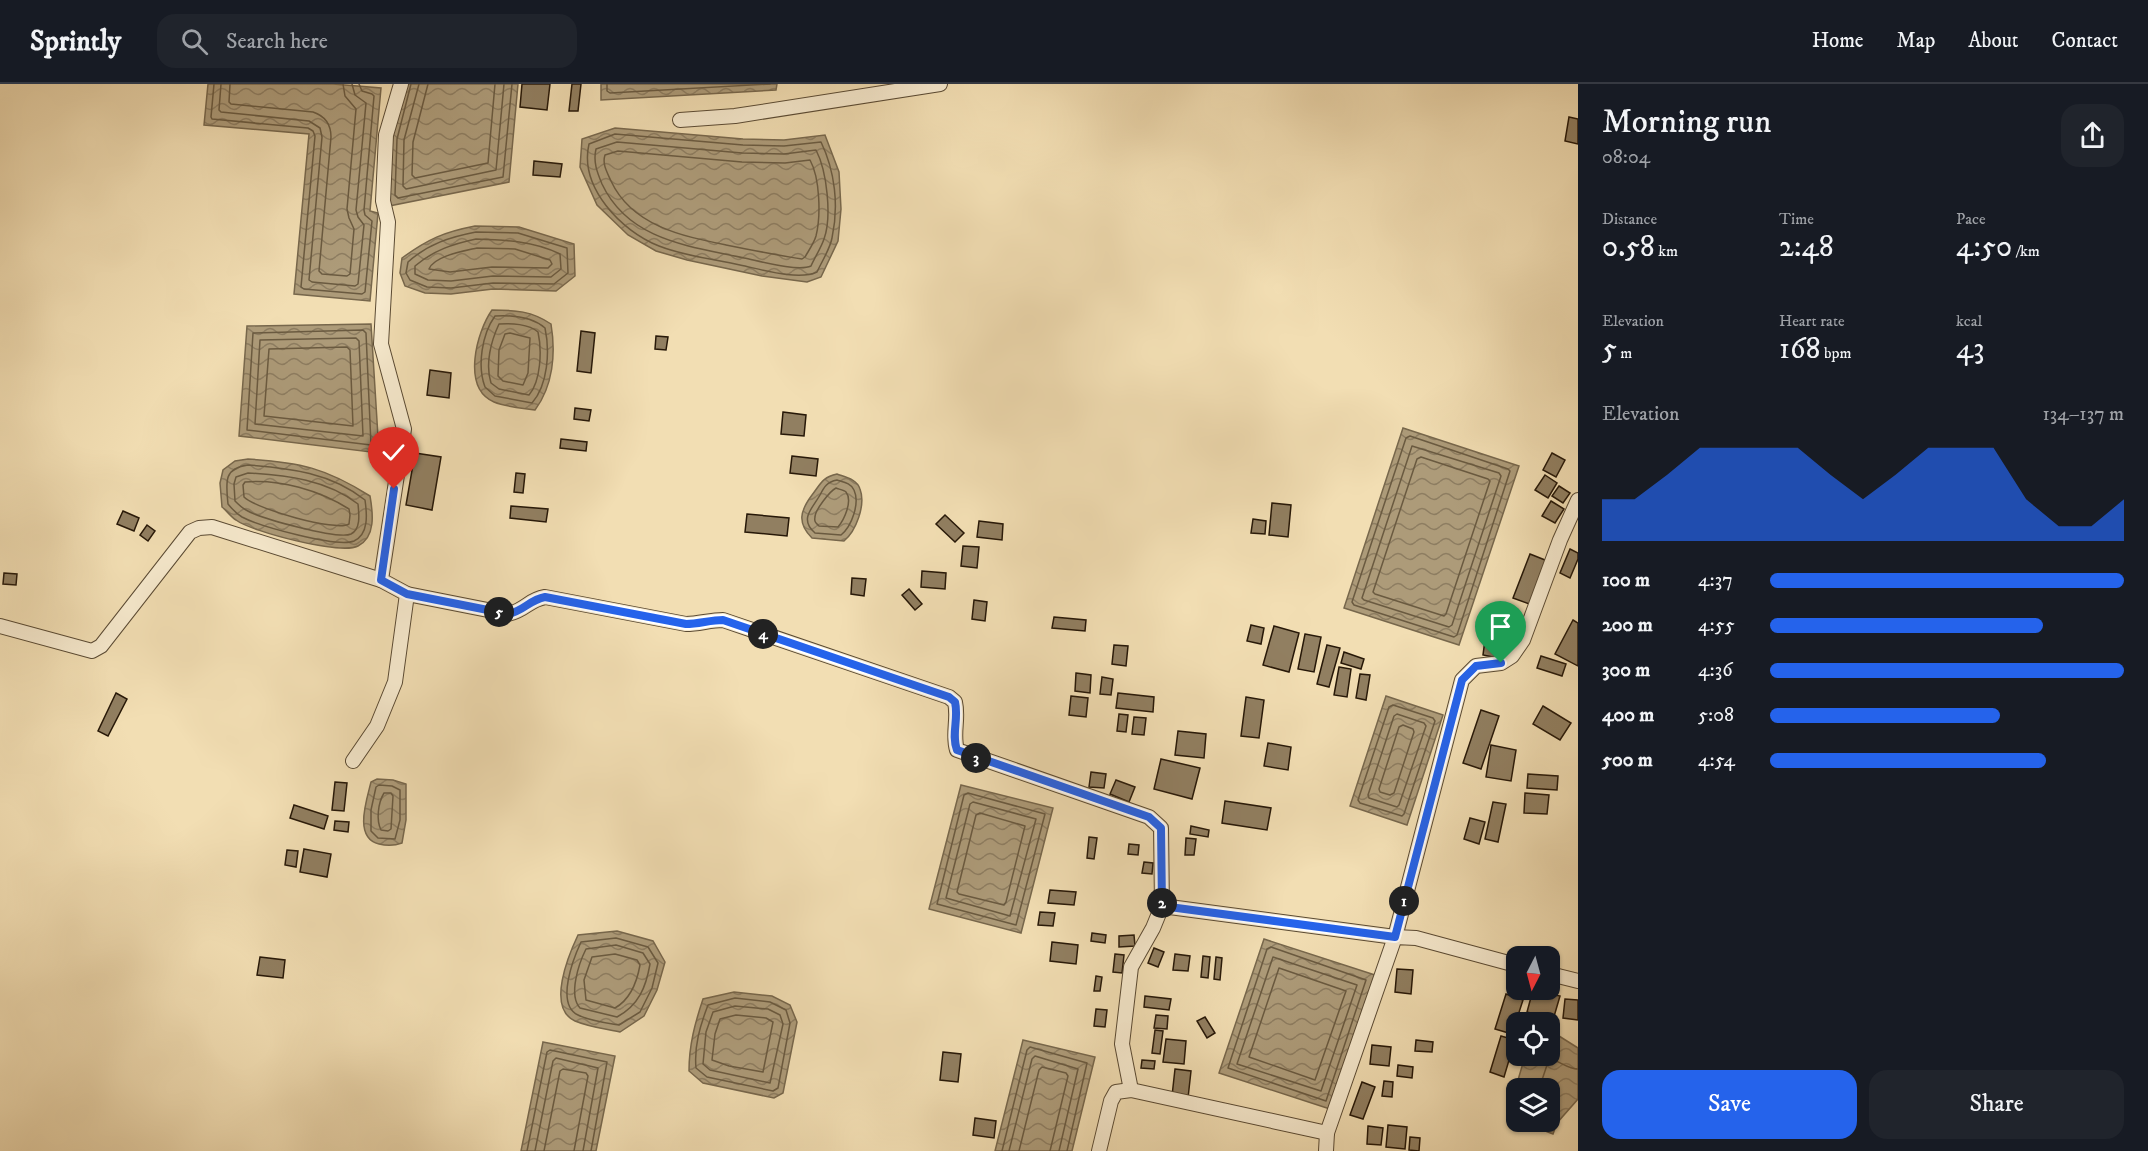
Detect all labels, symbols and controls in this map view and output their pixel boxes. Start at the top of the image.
search box [157,14,577,68]
text: Sprintly [30,24,121,59]
icon: search [178,25,211,58]
text: Search here [226,28,328,55]
text: Home [1812,28,1864,54]
text: Map [1897,28,1935,54]
text: About [1968,28,2019,54]
text: Contact [2052,28,2118,54]
text: Morning run [1602,102,1771,143]
button: share [2061,104,2124,167]
text: 08:04 [1602,145,1650,170]
text: Distance [1602,209,1657,229]
text: Time [1779,209,1814,229]
text: Pace [1956,209,1986,229]
text: 0.58 [1602,229,1655,266]
text: 2:48 [1779,229,1834,266]
text: 4:50 [1956,229,2012,266]
text: km [1655,241,1678,261]
text: /km [2012,241,2040,261]
text: Elevation [1602,311,1664,331]
text: Heart rate [1779,311,1845,331]
text: kcal [1956,311,1982,331]
text: 5 [1602,331,1617,368]
text: 168 [1779,331,1821,368]
text: 43 [1956,331,1984,368]
text: m [1617,343,1632,363]
text: bpm [1821,343,1852,363]
text: Elevation [1602,402,1679,427]
text: 134–137 m [2042,402,2124,427]
pin [368,427,419,489]
icon: check [377,436,410,469]
text: 100 m [1602,568,1650,593]
text: 4:37 [1698,568,1733,593]
pin: 5 [484,597,514,627]
pin [1475,601,1526,663]
text: 5 [495,602,503,622]
icon: arrive [1484,610,1517,643]
text: 200 m [1602,613,1653,638]
text: 4:55 [1698,613,1735,638]
pin: 4 [748,619,778,649]
text: 4 [758,624,768,644]
text: 300 m [1602,658,1650,683]
text: 4:36 [1698,658,1733,683]
text: 400 m [1602,703,1654,728]
text: 5:08 [1698,703,1734,728]
pin: 3 [961,743,991,773]
text: 3 [973,748,979,768]
text: 500 m [1602,748,1653,773]
text: 4:54 [1698,748,1735,773]
pin: 1 [1389,886,1419,916]
pin: 2 [1147,888,1177,918]
text: 1 [1401,891,1407,911]
text: 2 [1158,893,1166,913]
north arrow [1506,946,1560,1000]
map controls [1506,946,1560,1132]
button: locate [1506,1012,1560,1066]
button: Save [1602,1070,1857,1139]
button: Share [1869,1070,2124,1139]
button: layers [1506,1078,1560,1132]

